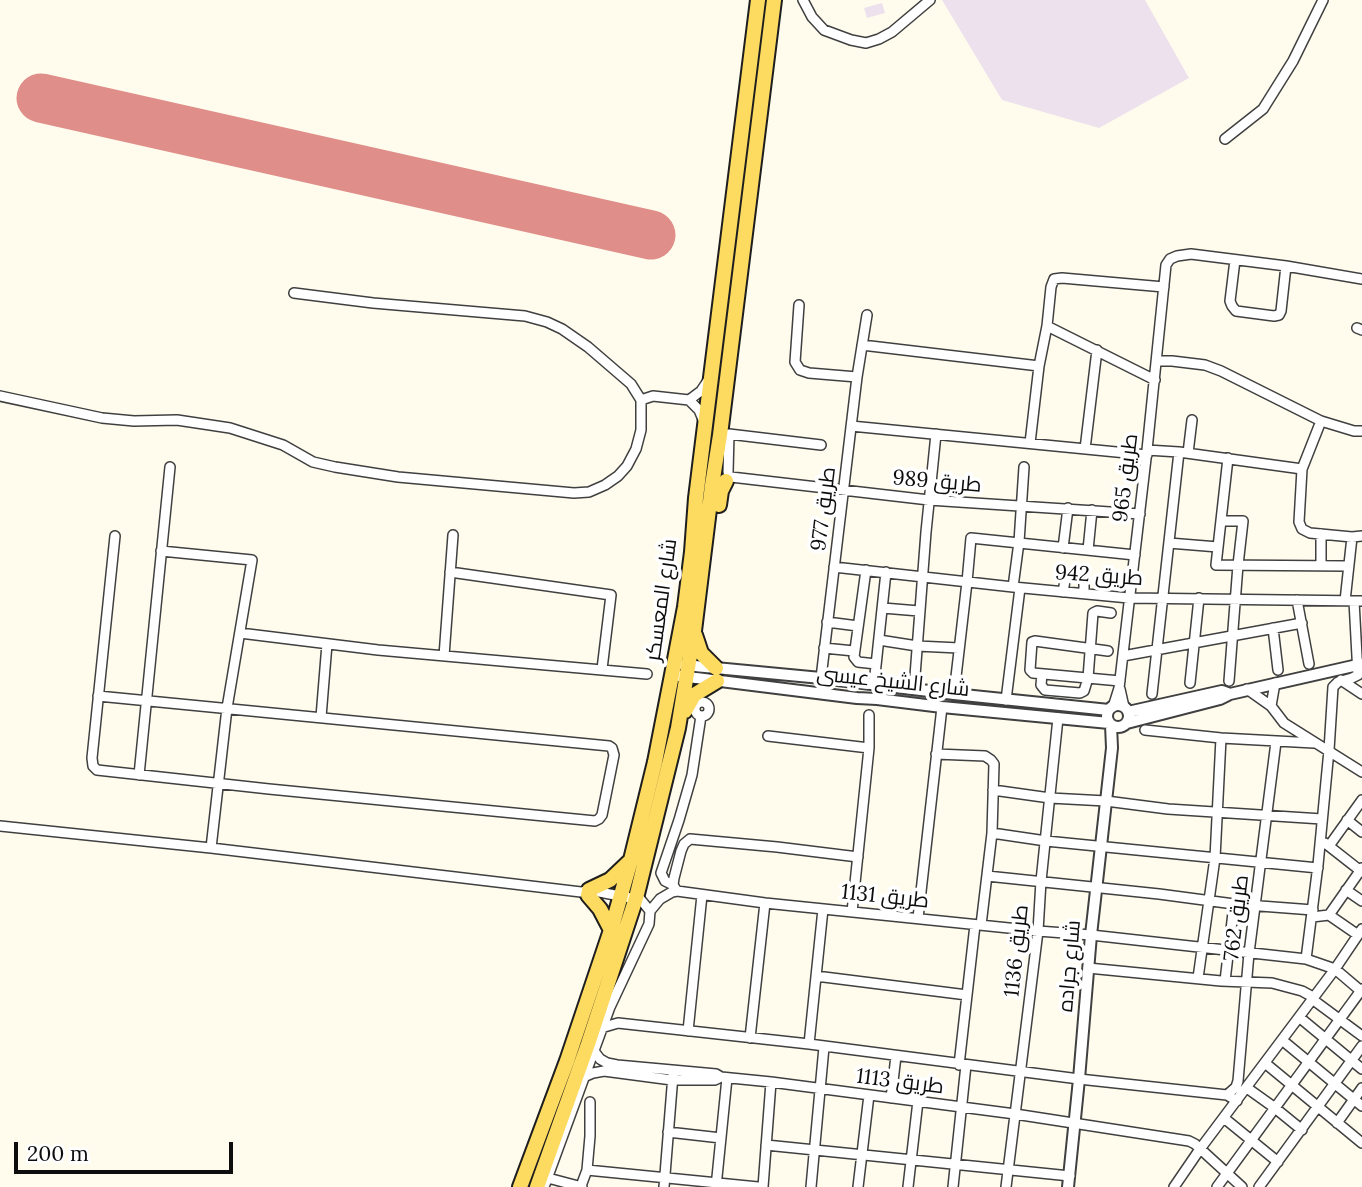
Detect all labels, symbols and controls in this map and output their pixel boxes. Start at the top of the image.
street label: طريق 965 [1108,432,1144,524]
street label: طريق 977 [806,466,842,552]
street label: طريق 989 [891,466,983,498]
street label: شارع المعسكر [641,537,683,663]
street label: طريق 942 [1054,560,1144,592]
street label: شارع الشيخ عيسى [815,661,971,703]
street label: طريق 762 [1219,873,1255,963]
street label: طريق 1131 [840,880,930,914]
street label: طريق 1136 [1000,904,1034,998]
street label: شارع جراده [1053,919,1087,1013]
street label: طريق 1113 [855,1064,945,1100]
scale bar [18,1128,236,1172]
text: 200 m [27,1140,89,1167]

